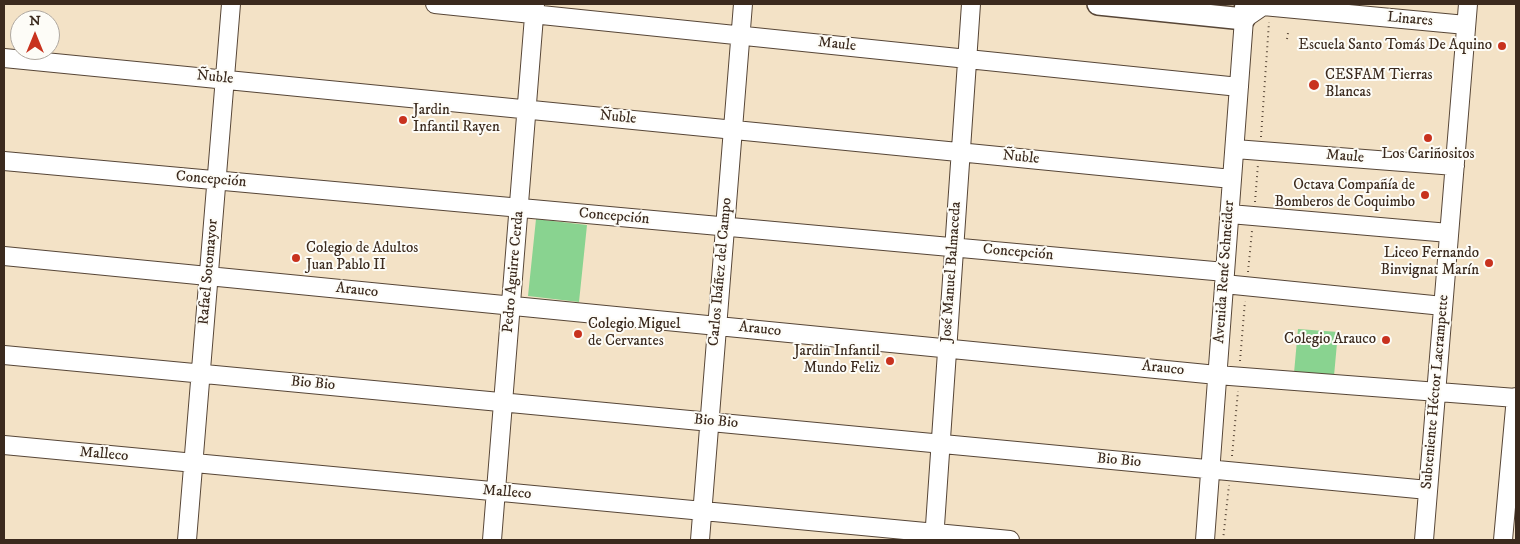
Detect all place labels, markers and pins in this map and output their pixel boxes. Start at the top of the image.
place label: Escuela Santo Tomás De Aquino [1298,37,1492,55]
marker: Escuela Santo Tomás De Aquino [1496,40,1508,52]
place label: CESFAM Tierras Blancas [1325,67,1433,102]
marker: CESFAM Tierras Blancas [1307,78,1321,92]
place label: Jardin Infantil Rayen [413,102,500,137]
marker: Jardin Infantil Rayen [397,114,409,126]
marker: Los Cariñositos [1422,132,1434,144]
place label: Los Cariñositos [1381,146,1475,164]
place label: Octava Compañía de Bomberos de Coquimbo [1274,177,1415,212]
marker: Octava Compañía de Bomberos de Coquimbo [1419,189,1431,201]
place label: Colegio de Adultos Juan Pablo II [306,240,418,275]
place label: Liceo Fernando Binvignat Marín [1381,245,1479,280]
marker: Colegio de Adultos Juan Pablo II [290,252,302,264]
marker: Liceo Fernando Binvignat Marín [1483,257,1495,269]
place label: Colegio Miguel de Cervantes [588,316,680,351]
marker: Colegio Miguel de Cervantes [572,328,584,340]
place label: Colegio Arauco [1284,331,1376,349]
marker: Colegio Arauco [1380,334,1392,346]
place label: Jardin Infantil Mundo Feliz [794,343,880,378]
marker: Jardin Infantil Mundo Feliz [884,355,896,367]

